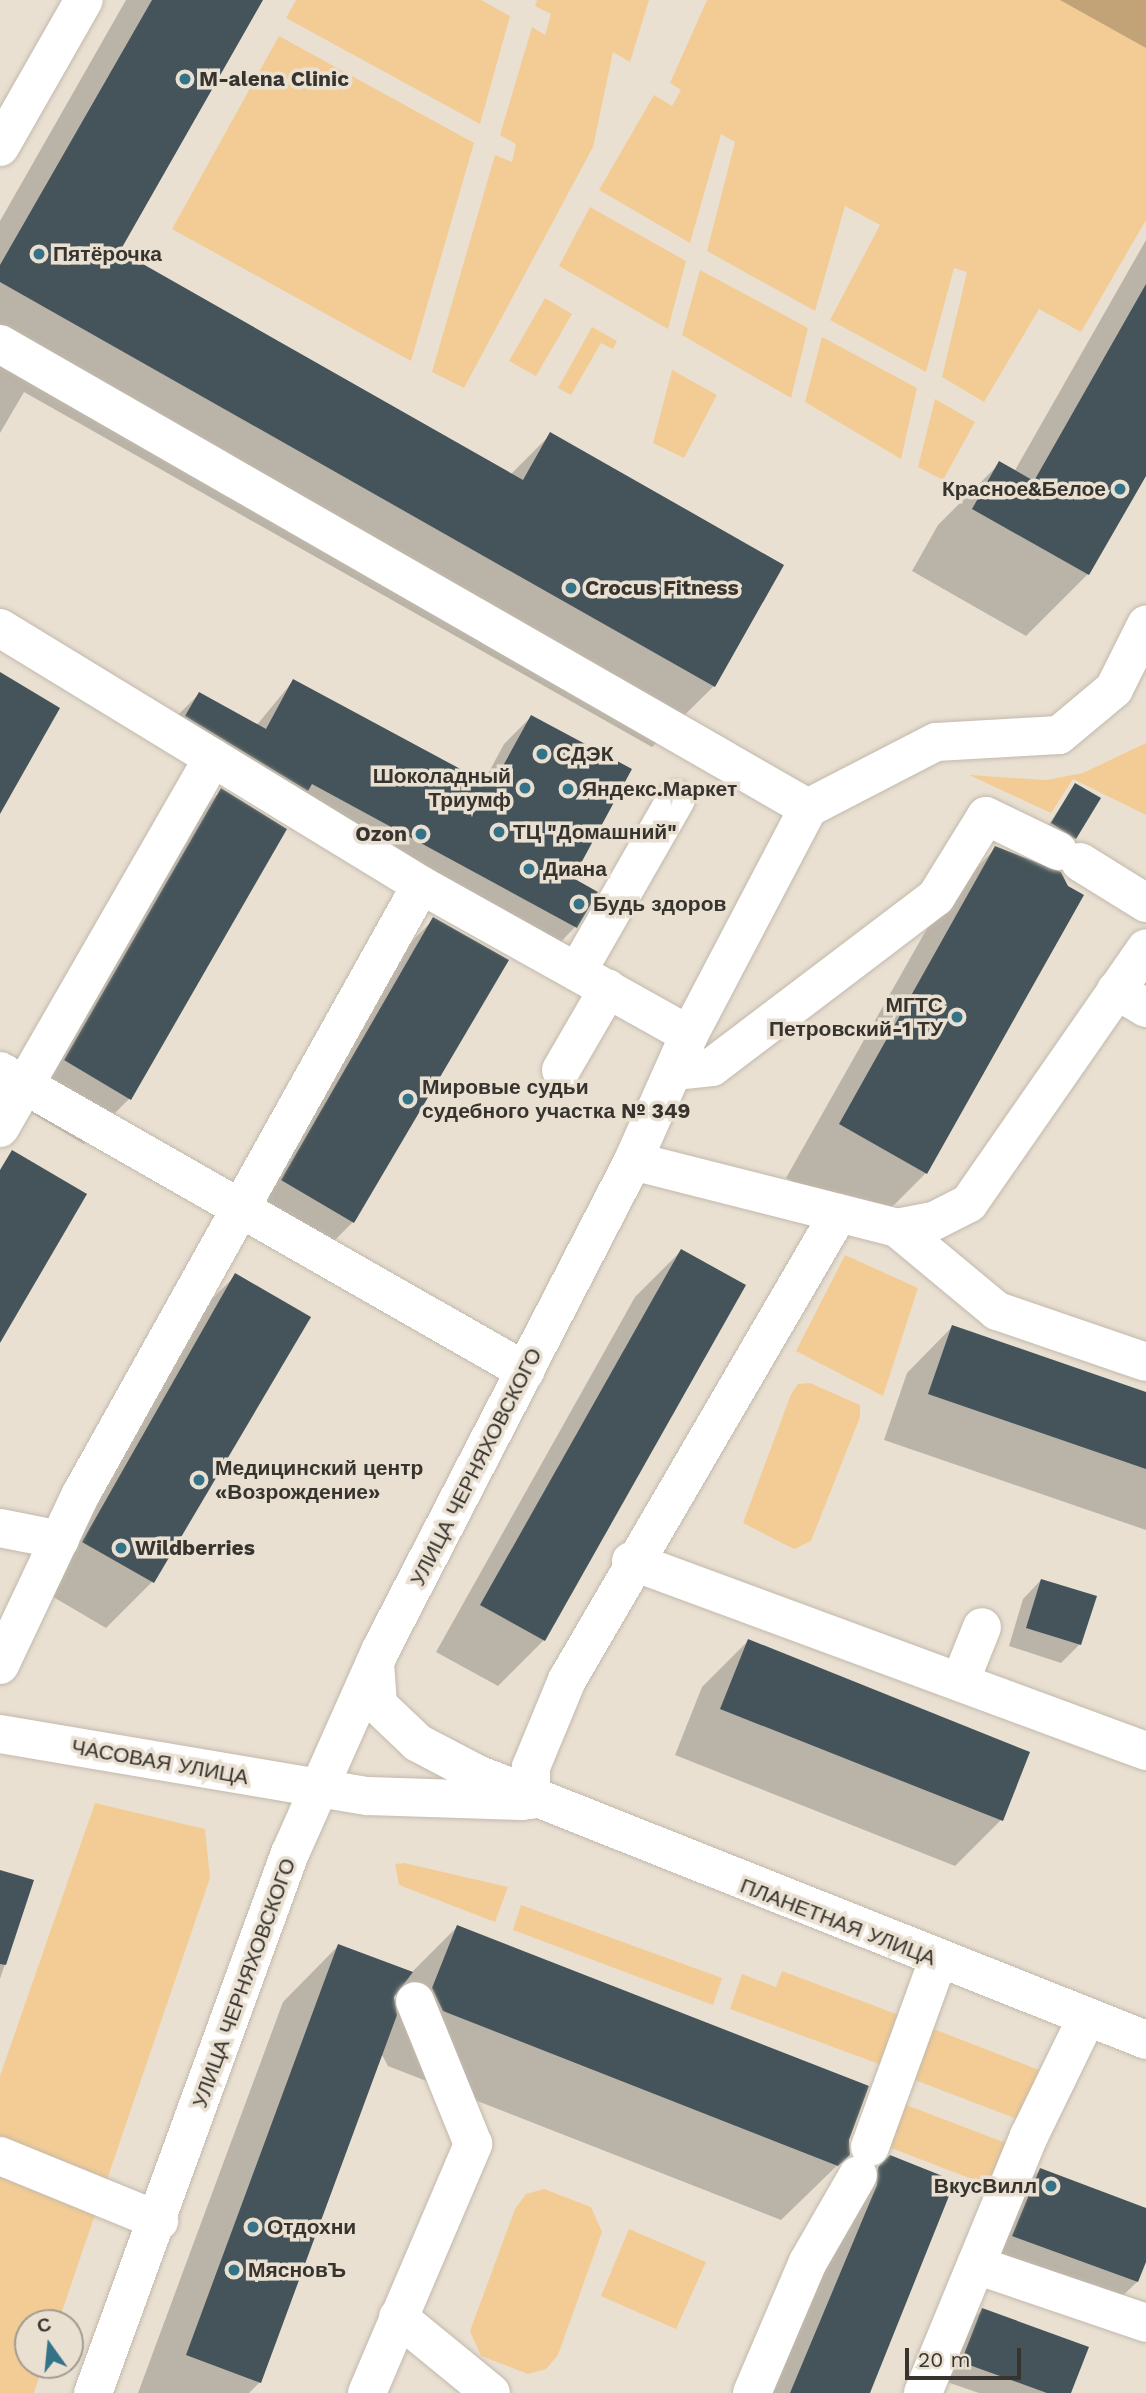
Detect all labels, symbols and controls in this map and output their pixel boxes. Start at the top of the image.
place label: M-alena Clinic [199,66,349,92]
marker: M-alena Clinic [177,71,193,87]
place label: Пятёрочка [53,241,162,267]
marker: Пятёрочка [31,246,47,262]
place label: Красное&Белое [942,476,1106,502]
marker: Красное&Белое [1112,481,1128,497]
place label: Crocus Fitness [585,575,739,601]
marker: Crocus Fitness [563,580,579,596]
place label: СДЭК [556,741,614,767]
marker: СДЭК [534,746,550,762]
place label: Шоколадный Триумф [373,763,511,813]
place label: Яндекс.Маркет [582,776,737,802]
marker: Шоколадный Триумф [517,780,533,796]
marker: Яндекс.Маркет [560,781,576,797]
place label: ТЦ "Домашний" [513,819,677,845]
place label: Ozon [355,821,407,847]
marker: ТЦ "Домашний" [491,824,507,840]
marker: Ozon [413,826,429,842]
place label: Диана [543,856,607,882]
marker: Диана [521,861,537,877]
place label: Будь здоров [593,891,726,917]
marker: Будь здоров [571,896,587,912]
place label: МГТС Петровский-1 ТУ [769,992,943,1042]
marker: МГТС Петровский-1 ТУ [949,1009,965,1025]
place label: Мировые судьи судебного участка № 349 [422,1074,690,1124]
marker: Мировые судьи судебного участка № 349 [400,1091,416,1107]
street label: УЛИЦА ЧЕРНЯХОВСКОГО [405,1344,547,1590]
place label: Медицинский центр «Возрождение» [215,1455,423,1505]
marker: Медицинский центр «Возрождение» [189,1470,209,1490]
place label: Wildberries [135,1535,255,1561]
marker: Wildberries [113,1540,129,1556]
street label: ЧАСОВАЯ УЛИЦА [70,1734,250,1790]
street label: УЛИЦА ЧЕРНЯХОВСКОГО [187,1855,301,2111]
street label: ПЛАНЕТНАЯ УЛИЦА [737,1873,939,1971]
place label: ВкусВилл [934,2173,1037,2199]
marker: ВкусВилл [1043,2178,1059,2194]
place label: Отдохни [267,2214,356,2240]
marker: Отдохни [245,2219,261,2235]
place label: МясновЪ [248,2257,346,2283]
marker: МясновЪ [226,2262,242,2278]
north arrow [14,2309,84,2379]
text: С [34,2312,54,2338]
scale bar [908,2334,1024,2378]
text: 20 m [918,2347,970,2372]

